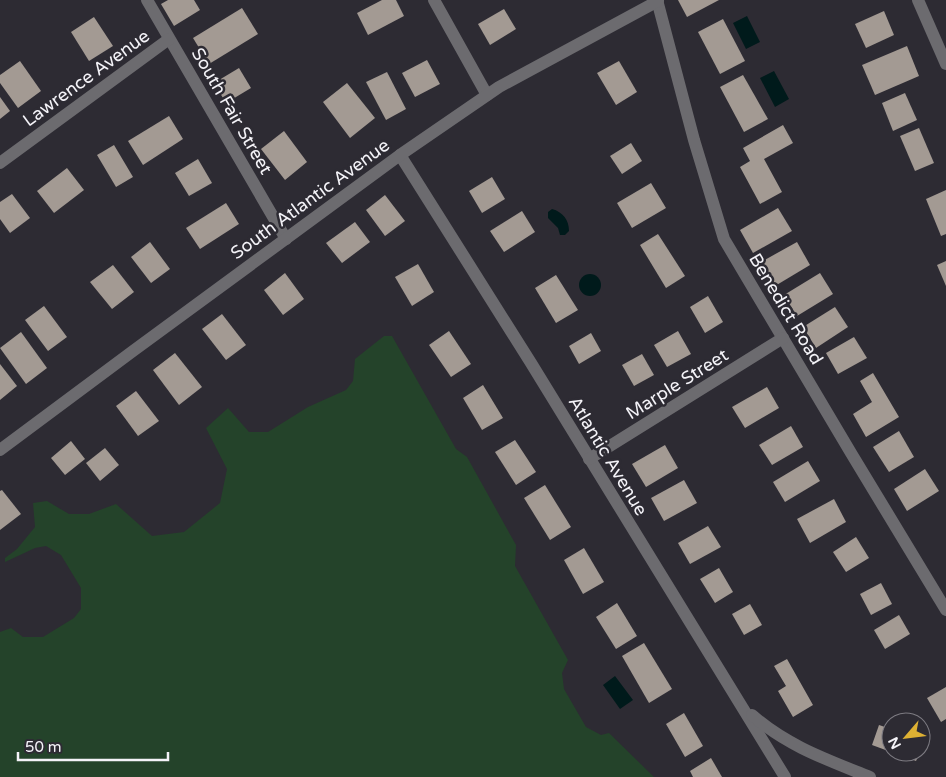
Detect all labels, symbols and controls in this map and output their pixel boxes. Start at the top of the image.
street label: Lawrence Avenue [18,25,154,131]
street label: South Fair Street [187,44,277,178]
street label: South Atlantic Avenue [226,134,394,264]
street label: Benedict Road [744,249,828,369]
street label: Marple Street [622,344,732,424]
street label: Atlantic Avenue [564,392,652,520]
north arrow [881,712,931,762]
scale bar [18,730,168,762]
text: N [885,734,905,752]
text: 50 m [25,738,62,756]

